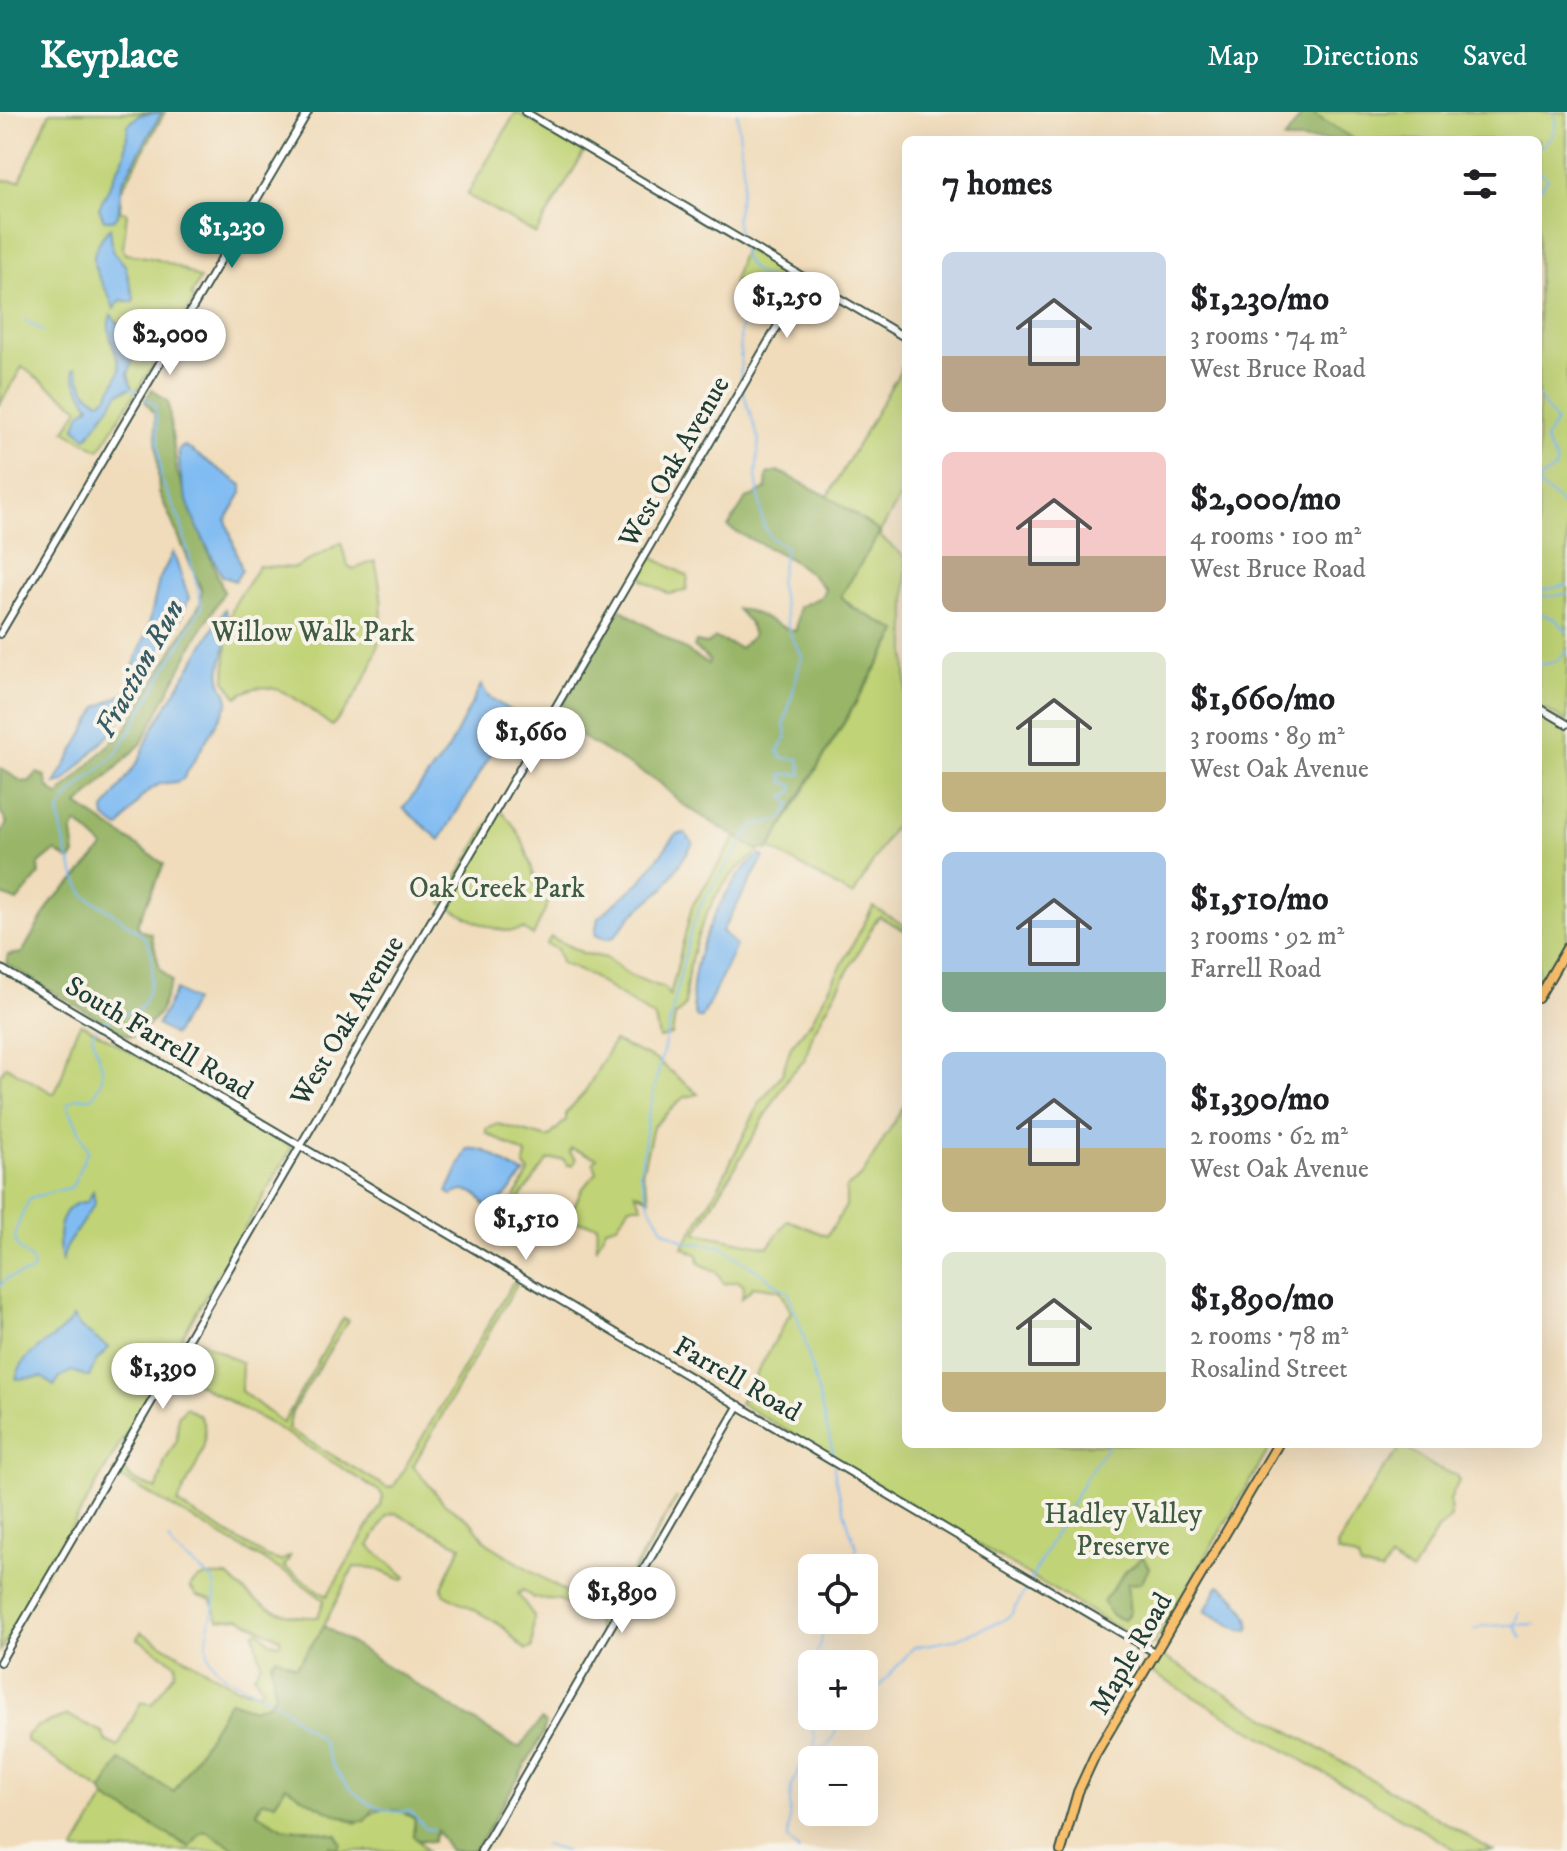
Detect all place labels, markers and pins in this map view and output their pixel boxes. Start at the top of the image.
pin: $1,230 [167,202,297,270]
pin: $1,250 [722,272,852,340]
pin: $2,000 [105,309,235,377]
pin: $1,660 [466,707,596,775]
pin: $1,510 [461,1194,591,1262]
pin: $1,390 [98,1343,228,1411]
pin: $1,890 [557,1567,687,1635]

